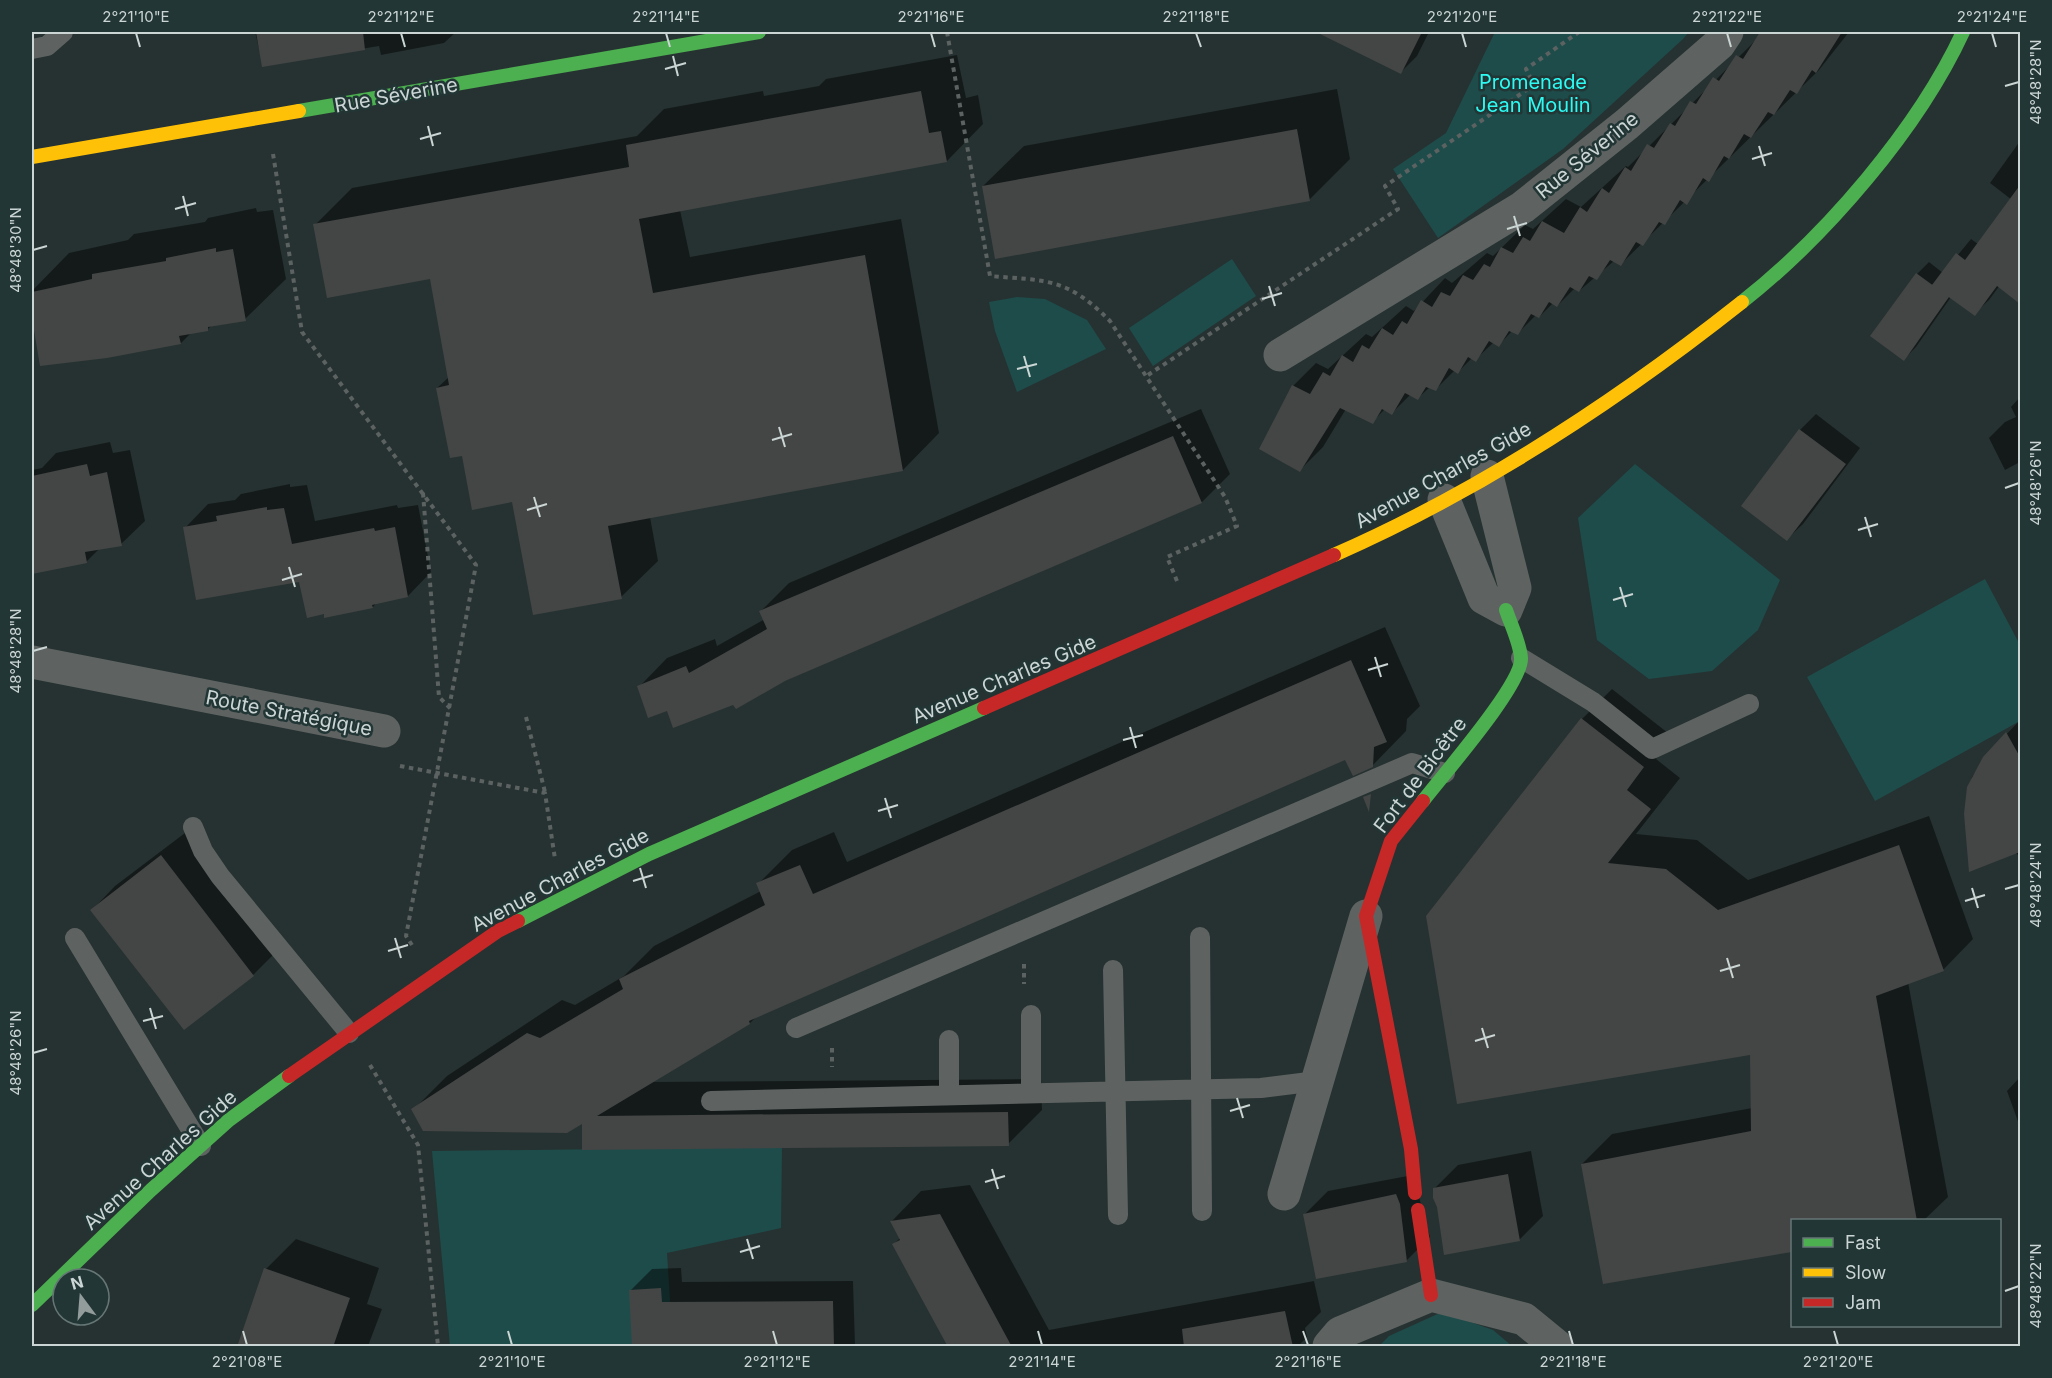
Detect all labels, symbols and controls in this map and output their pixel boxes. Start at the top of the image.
text: 2°21'10"E [102,7,170,26]
text: 2°21'12"E [368,7,434,26]
text: 2°21'14"E [632,7,700,26]
text: 2°21'16"E [897,7,965,26]
text: 2°21'18"E [1162,7,1230,26]
text: 2°21'20"E [1427,7,1497,26]
text: 2°21'22"E [1692,7,1762,26]
text: 2°21'24"E [1957,7,2027,26]
text: 48°48'28"N [2026,39,2045,125]
park label: Promenade Jean Moulin [1475,70,1591,117]
street label: Rue Séverine [332,72,460,118]
street label: Rue Séverine [1531,106,1643,204]
text: 48°48'30"N [6,207,25,293]
street label: Avenue Charles Gide [1351,417,1535,533]
text: 48°48'26"N [2026,440,2045,526]
text: 48°48'28"N [6,608,25,694]
street label: Avenue Charles Gide [908,629,1100,729]
street label: Route Stratégique [204,685,374,741]
street label: Fort de Bicêtre [1369,712,1471,838]
street label: Avenue Charles Gide [467,823,653,937]
text: 48°48'24"N [2026,842,2045,928]
text: 48°48'26"N [6,1010,25,1096]
street label: Avenue Charles Gide [78,1085,242,1235]
legend [1791,1219,2001,1327]
text: Fast [1845,1232,1881,1253]
text: 48°48'22"N [2026,1244,2045,1328]
text: Slow [1845,1262,1886,1283]
north arrow [51,1267,111,1327]
text: N [68,1271,85,1294]
text: Jam [1845,1292,1881,1313]
text: 2°21'08"E [212,1352,282,1371]
text: 2°21'10"E [478,1352,546,1371]
text: 2°21'12"E [744,1352,810,1371]
text: 2°21'14"E [1008,1352,1076,1371]
text: 2°21'16"E [1274,1352,1342,1371]
text: 2°21'18"E [1539,1352,1607,1371]
text: 2°21'20"E [1803,1352,1873,1371]

